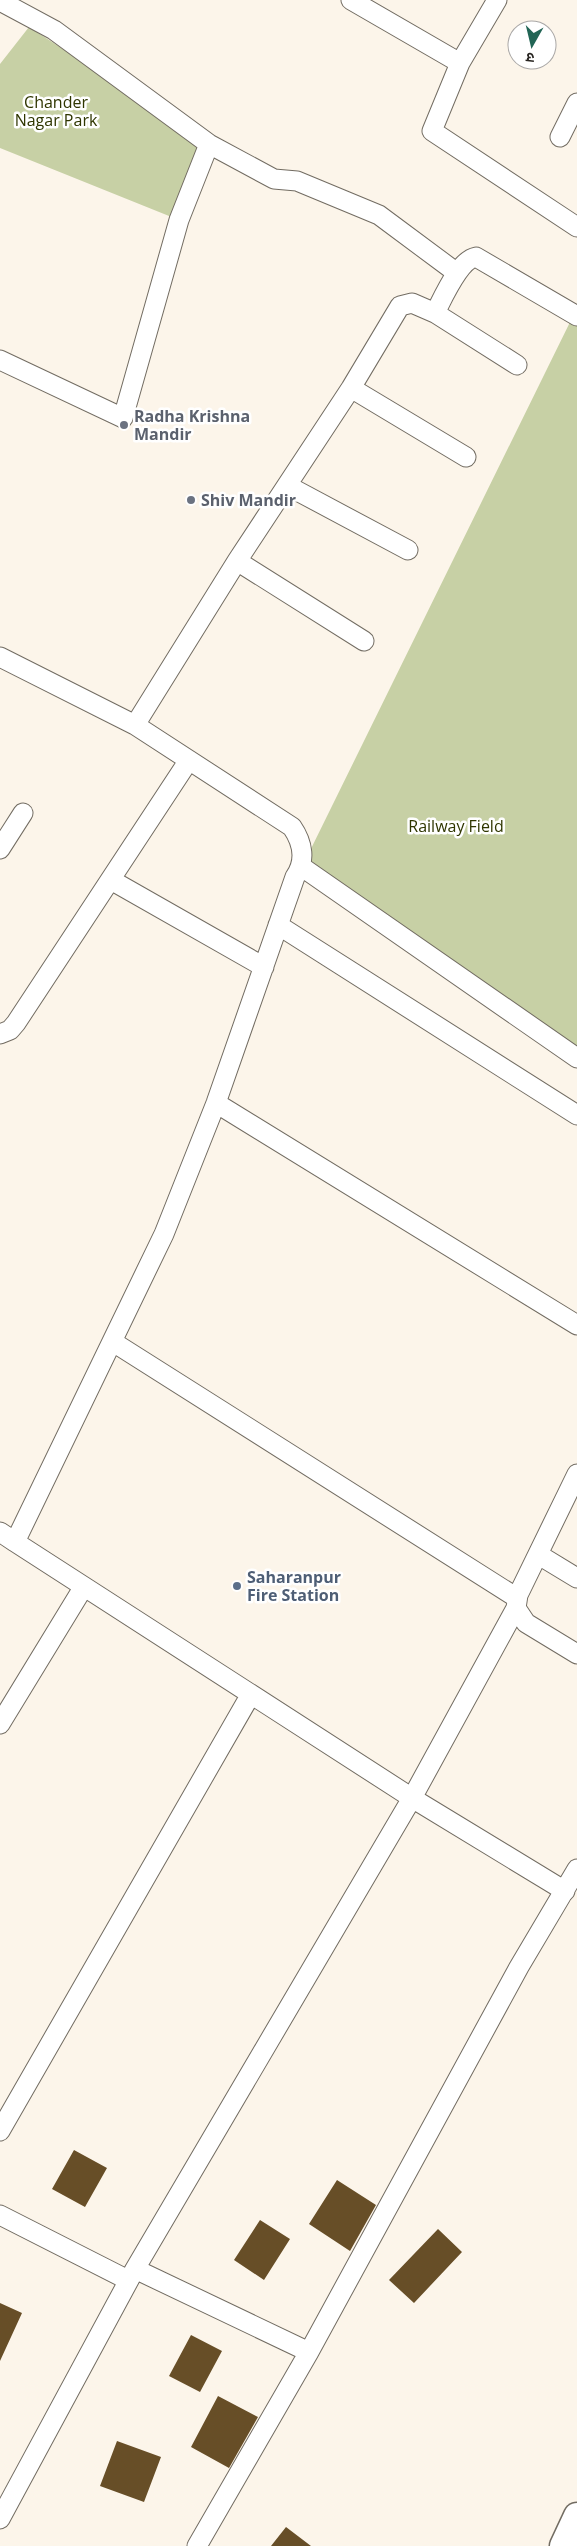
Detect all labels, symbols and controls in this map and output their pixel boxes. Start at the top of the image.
north arrow [507,20,557,70]
text: उ [524,48,536,68]
park label: Chander Nagar Park [15,91,98,131]
place label: Radha Krishna Mandir [134,405,250,445]
marker: Radha Krishna Mandir [118,419,130,431]
place label: Shiv Mandir [201,489,296,511]
marker: Shiv Mandir [185,494,197,506]
park label: Railway Field [408,815,504,837]
place label: Saharanpur Fire Station [247,1566,341,1606]
marker: Saharanpur Fire Station [231,1580,243,1592]

